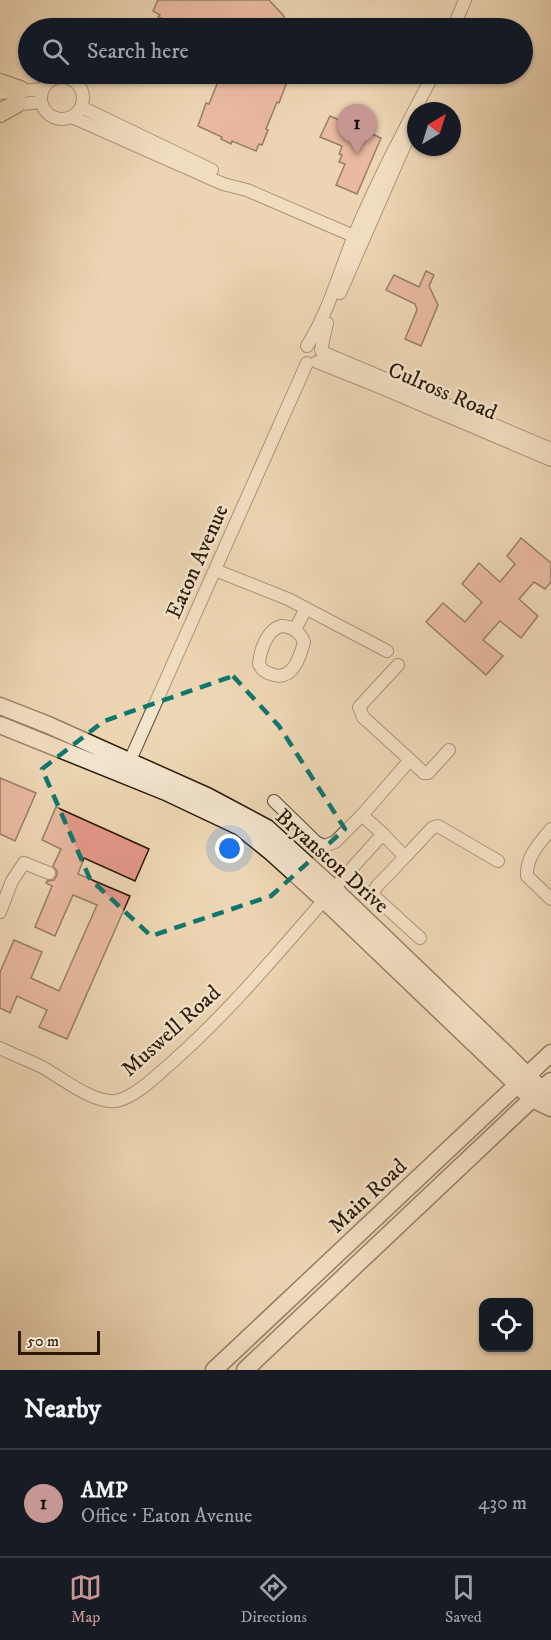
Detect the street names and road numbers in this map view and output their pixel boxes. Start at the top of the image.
street label: Culross Road [384,356,501,426]
street label: Eaton Avenue [160,500,235,623]
street label: Bryanston Drive [270,803,394,919]
street label: Muswell Road [116,979,226,1083]
street label: Main Road [323,1153,413,1239]

